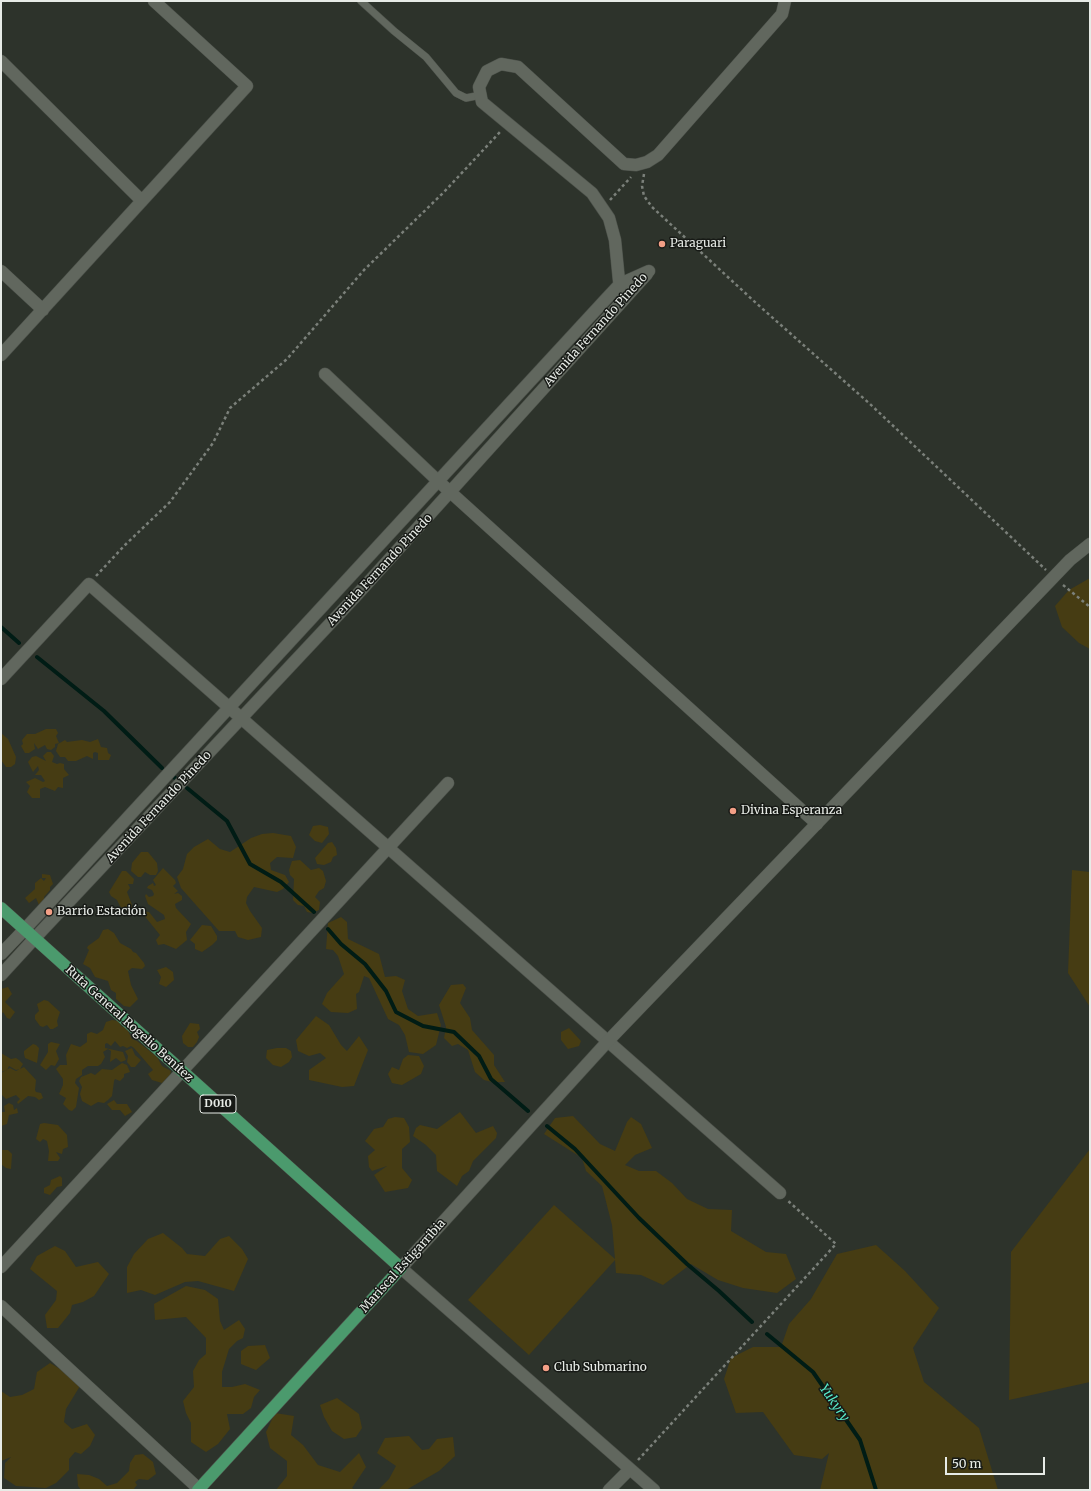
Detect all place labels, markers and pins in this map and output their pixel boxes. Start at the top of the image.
place label: Paraguari [670,237,726,251]
marker: Paraguari [657,239,667,249]
place label: Divina Esperanza [741,804,842,818]
marker: Divina Esperanza [728,806,738,816]
place label: Barrio Estación [57,905,146,919]
marker: Barrio Estación [44,907,54,917]
place label: Club Submarino [554,1361,647,1375]
marker: Club Submarino [541,1363,551,1373]

